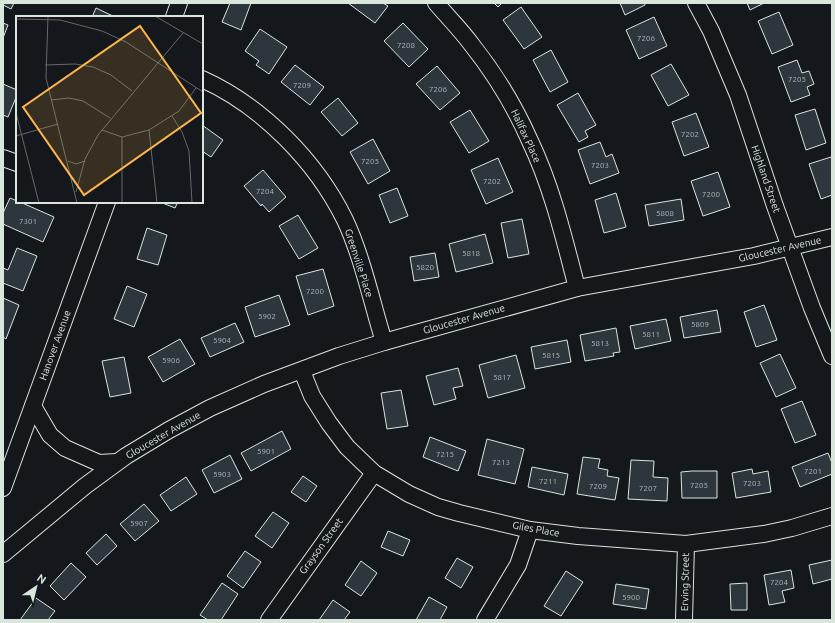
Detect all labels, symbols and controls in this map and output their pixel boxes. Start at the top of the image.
inset map [16,16,203,203]
house number: 7206 [637,34,656,43]
house number: 7208 [397,41,416,50]
house number: 7205 [788,75,806,84]
house number: 7209 [293,81,311,90]
house number: 7206 [429,85,448,94]
street label: Halifax Place [509,108,543,164]
house number: 7202 [681,130,699,139]
street label: Highland Street [749,144,783,214]
house number: 7205 [361,157,379,166]
house number: 7203 [591,161,609,170]
house number: 7202 [483,177,501,186]
house number: 7204 [256,187,275,196]
house number: 7200 [702,190,721,199]
house number: 5808 [656,209,675,218]
house number: 7301 [19,217,37,226]
street label: Greenville Place [343,227,375,299]
street label: Gloucester Avenue [738,234,822,264]
house number: 5818 [462,249,481,258]
house number: 5820 [416,263,435,272]
house number: 7200 [306,287,325,296]
street label: Gloucester Avenue [422,302,506,336]
street label: Hanover Avenue [37,308,73,382]
house number: 5902 [258,312,276,321]
house number: 5809 [691,320,709,329]
house number: 5811 [642,330,660,339]
house number: 5904 [213,336,232,345]
house number: 5813 [591,339,609,348]
house number: 5815 [542,351,560,360]
house number: 5906 [162,356,181,365]
house number: 5817 [493,373,511,382]
street label: Gloucester Avenue [124,409,202,461]
house number: 5901 [257,447,275,456]
house number: 7215 [436,450,454,459]
house number: 7213 [492,458,510,467]
house number: 7201 [804,467,822,476]
house number: 5903 [213,470,231,479]
house number: 7211 [539,477,557,486]
house number: 7203 [743,479,761,488]
house number: 7205 [690,481,708,490]
house number: 7209 [589,482,607,491]
house number: 7207 [639,484,657,493]
street label: Grayson Street [297,516,345,576]
house number: 5907 [130,519,148,528]
street label: Giles Place [512,519,560,539]
street label: Erving Street [679,553,691,611]
north arrow [16,567,56,607]
text: N [35,572,49,586]
house number: 7204 [770,578,789,587]
house number: 5900 [622,593,641,602]

